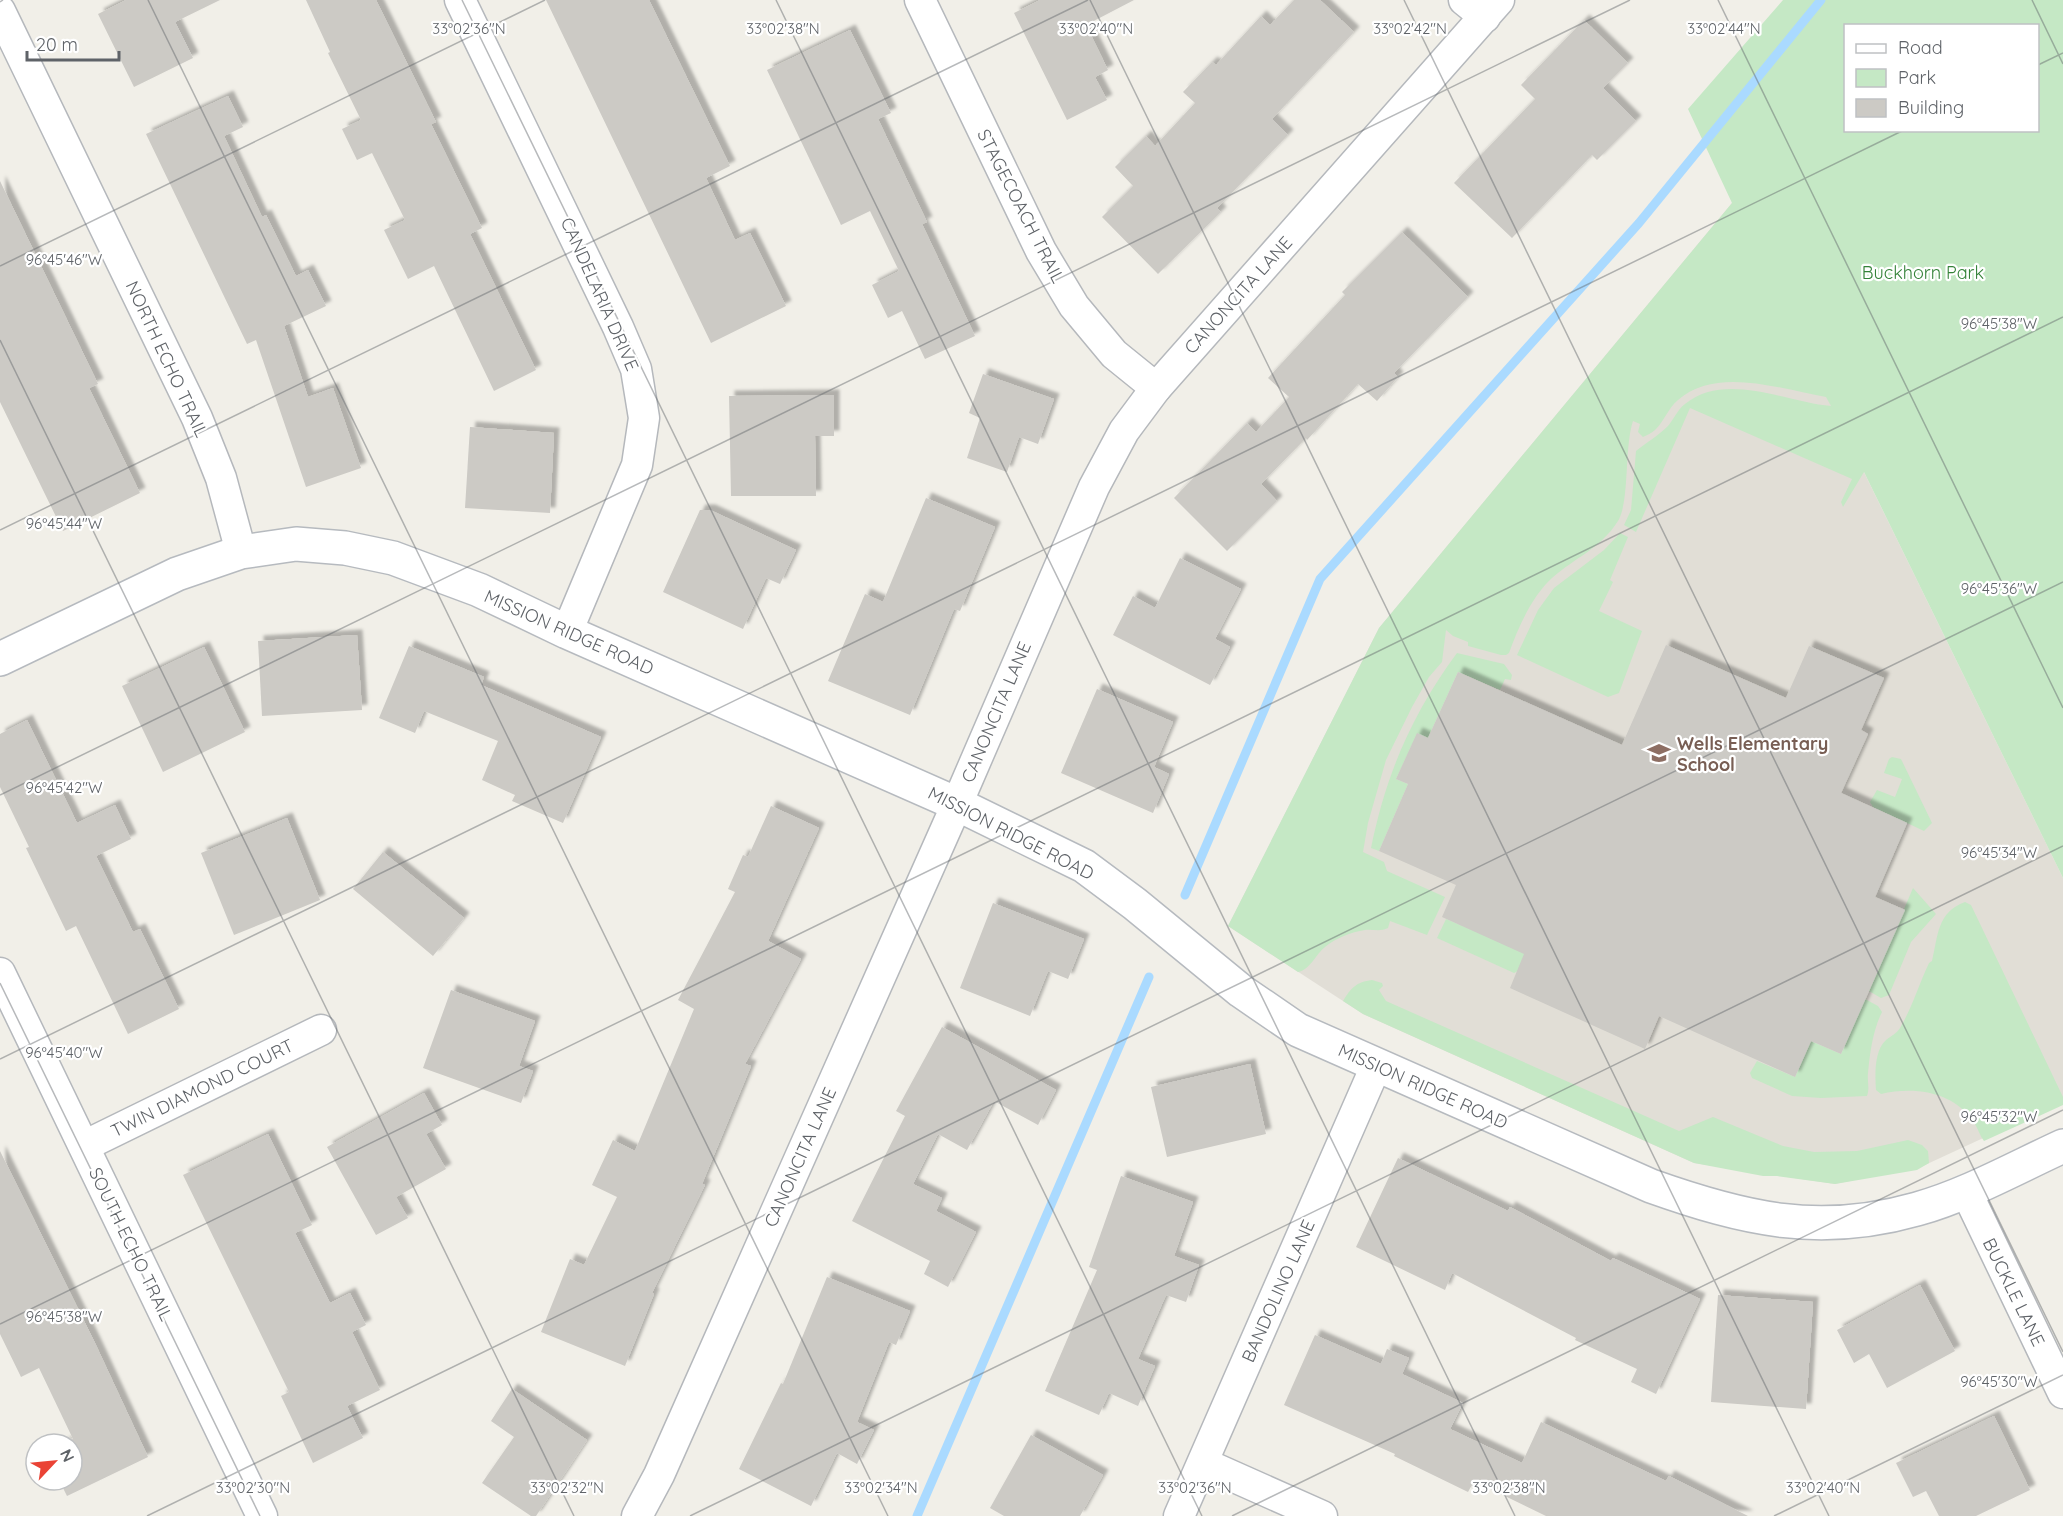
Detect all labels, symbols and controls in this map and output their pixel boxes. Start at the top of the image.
text: 33°02'36"N [432,19,506,38]
text: 33°02'38"N [746,19,820,38]
text: 33°02'40"N [1059,19,1133,38]
text: 33°02'42"N [1373,19,1447,38]
text: 33°02'44"N [1687,19,1761,38]
scale bar [27,24,118,62]
legend [1844,24,2039,132]
text: 20 m [36,33,78,56]
text: Road [1898,36,1943,59]
text: Park [1898,66,1936,89]
text: Building [1898,96,1964,119]
street label: STAGECOACH TRAIL [972,125,1070,287]
street label: CANDELARIA DRIVE [556,214,644,374]
street label: CANONCITA LANE [1179,231,1297,359]
text: 96°45'46"W [26,250,103,269]
park label: Buckhorn Park [1862,261,1984,284]
street label: NORTH ECHO TRAIL [121,277,213,441]
text: 96°45'38"W [1961,314,2038,333]
text: 96°45'44"W [26,514,103,533]
text: 96°45'36"W [1961,579,2038,598]
street label: MISSION RIDGE ROAD [481,584,657,680]
street label: CANONCITA LANE [956,638,1036,786]
place label: Wells Elementary School [1677,732,1828,776]
school or university icon: Wells Elementary School [1646,740,1672,766]
text: 96°45'42"W [26,778,103,797]
street label: MISSION RIDGE ROAD [924,781,1098,885]
text: 96°45'34"W [1961,843,2038,862]
street label: TWIN DIAMOND COURT [107,1034,297,1142]
street label: MISSION RIDGE ROAD [1335,1038,1511,1134]
text: 96°45'40"W [25,1043,103,1062]
street label: CANONCITA LANE [759,1083,841,1231]
text: 96°45'32"W [1961,1107,2038,1126]
street label: SOUTH ECHO TRAIL [84,1164,178,1325]
street label: BANDOLINO LANE [1236,1216,1320,1366]
street label: BUCKLE LANE [1978,1234,2050,1350]
text: 96°45'38"W [26,1307,103,1326]
text: 96°45'30"W [1960,1372,2038,1391]
north arrow [24,1432,84,1492]
text: N [56,1446,79,1465]
text: 33°02'30"N [216,1478,290,1497]
text: 33°02'32"N [530,1478,604,1497]
text: 33°02'34"N [844,1478,918,1497]
text: 33°02'36"N [1158,1478,1232,1497]
text: 33°02'38"N [1472,1478,1546,1497]
text: 33°02'40"N [1786,1478,1860,1497]

